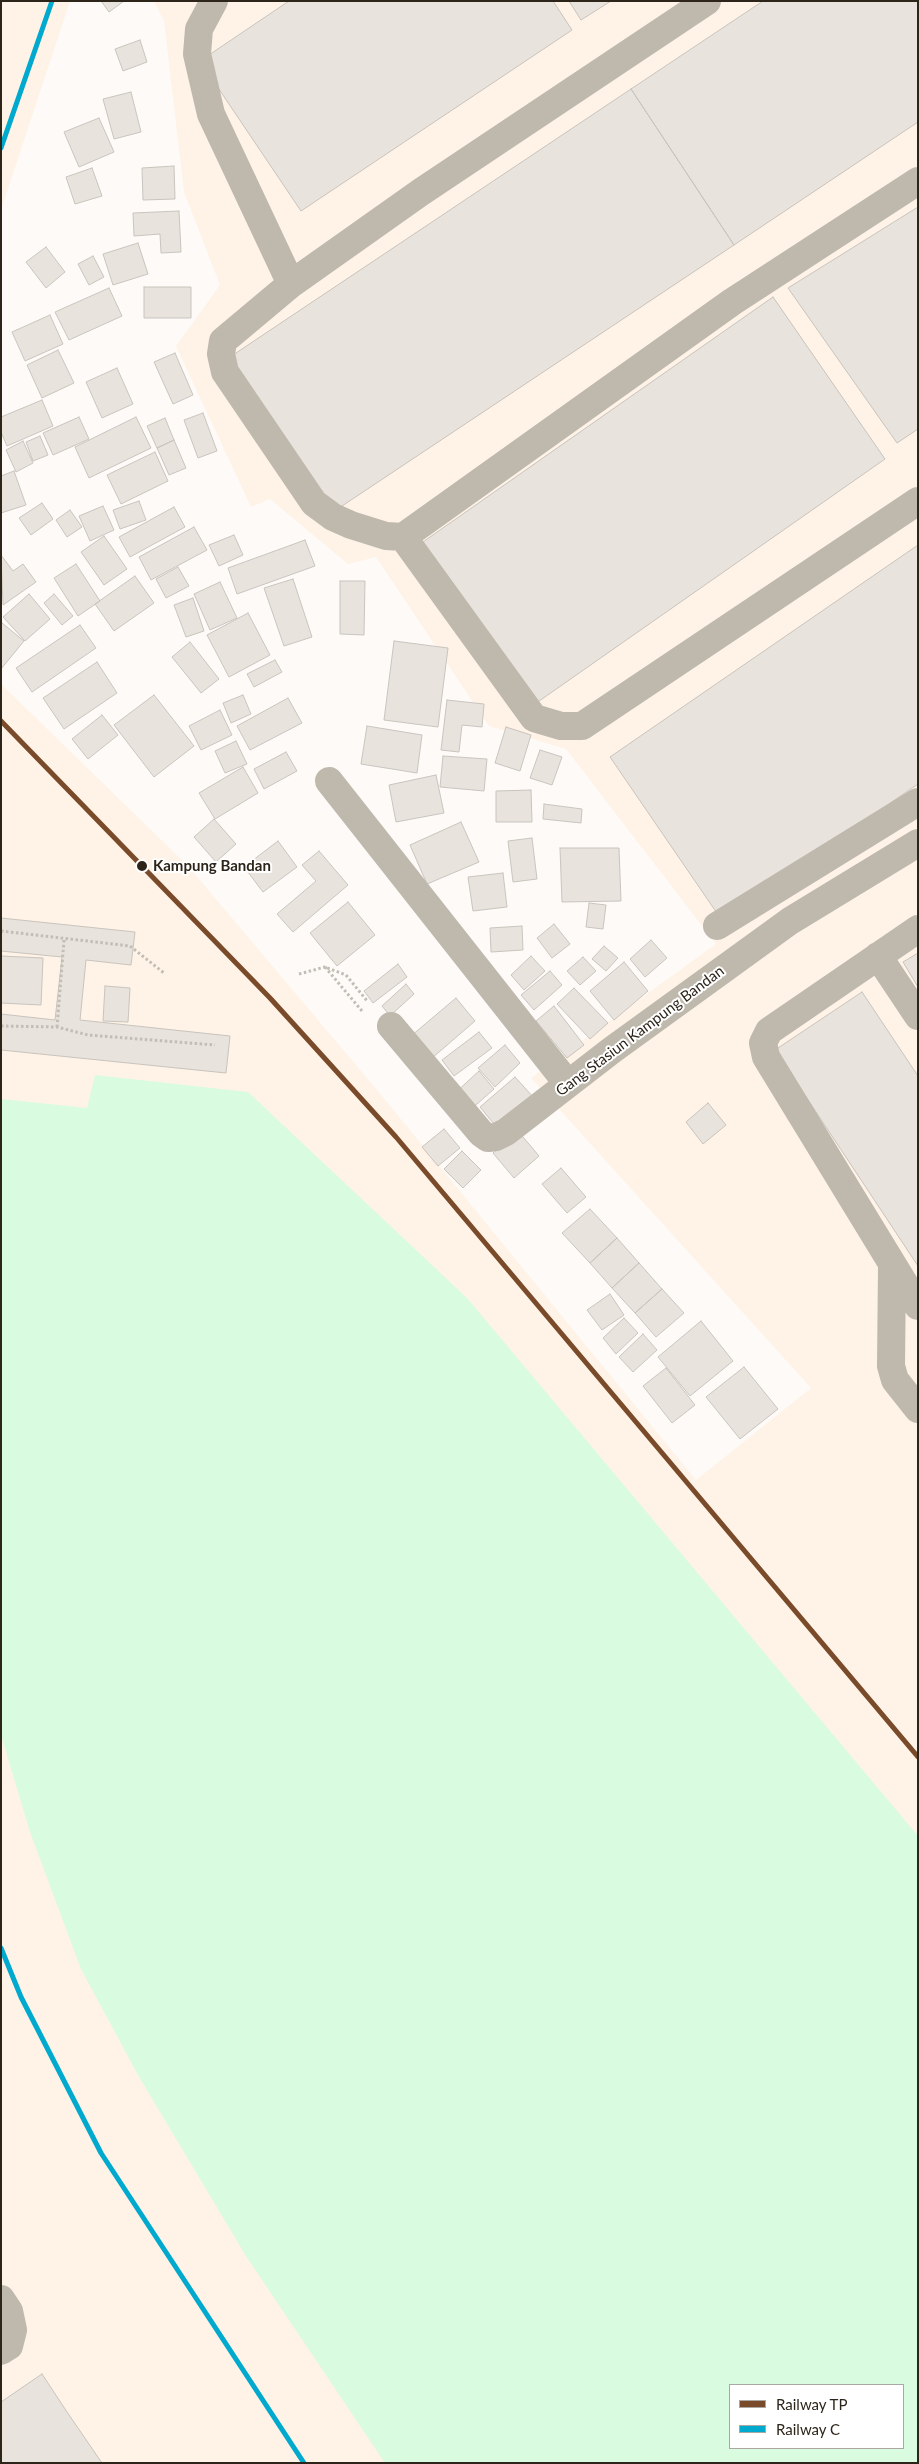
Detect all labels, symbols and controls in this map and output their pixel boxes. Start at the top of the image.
place label: Kampung Bandan [153,857,271,875]
marker: Kampung Bandan [135,859,149,873]
street label: Gang Stasiun Kampung Bandan [552,962,728,1100]
legend [729,2384,904,2449]
text: Railway TP [776,2395,847,2413]
text: Railway C [776,2420,840,2438]

